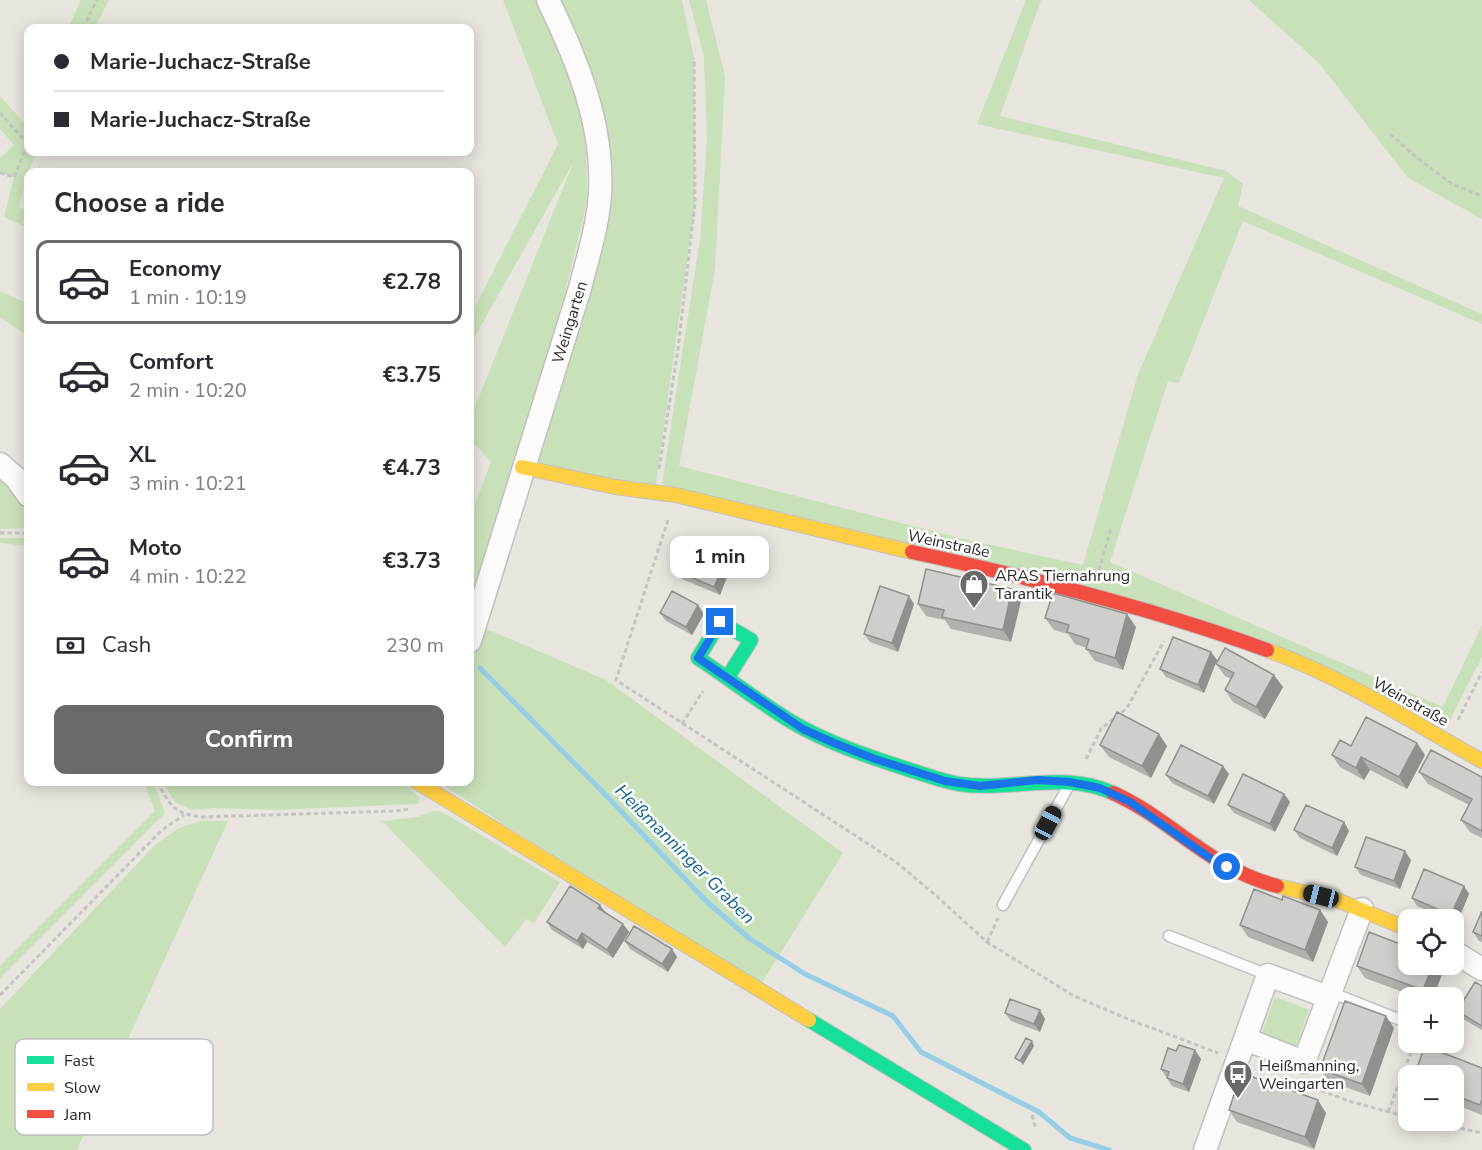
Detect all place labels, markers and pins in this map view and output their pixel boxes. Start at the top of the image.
place label: ARAS Tiernahrung Tarantik [995,565,1130,605]
shop icon: ARAS Tiernahrung Tarantik [958,568,990,610]
place label: Heißmanning, Weingarten [1259,1055,1359,1095]
bus stop icon: Heißmanning, Weingarten [1222,1058,1254,1100]

